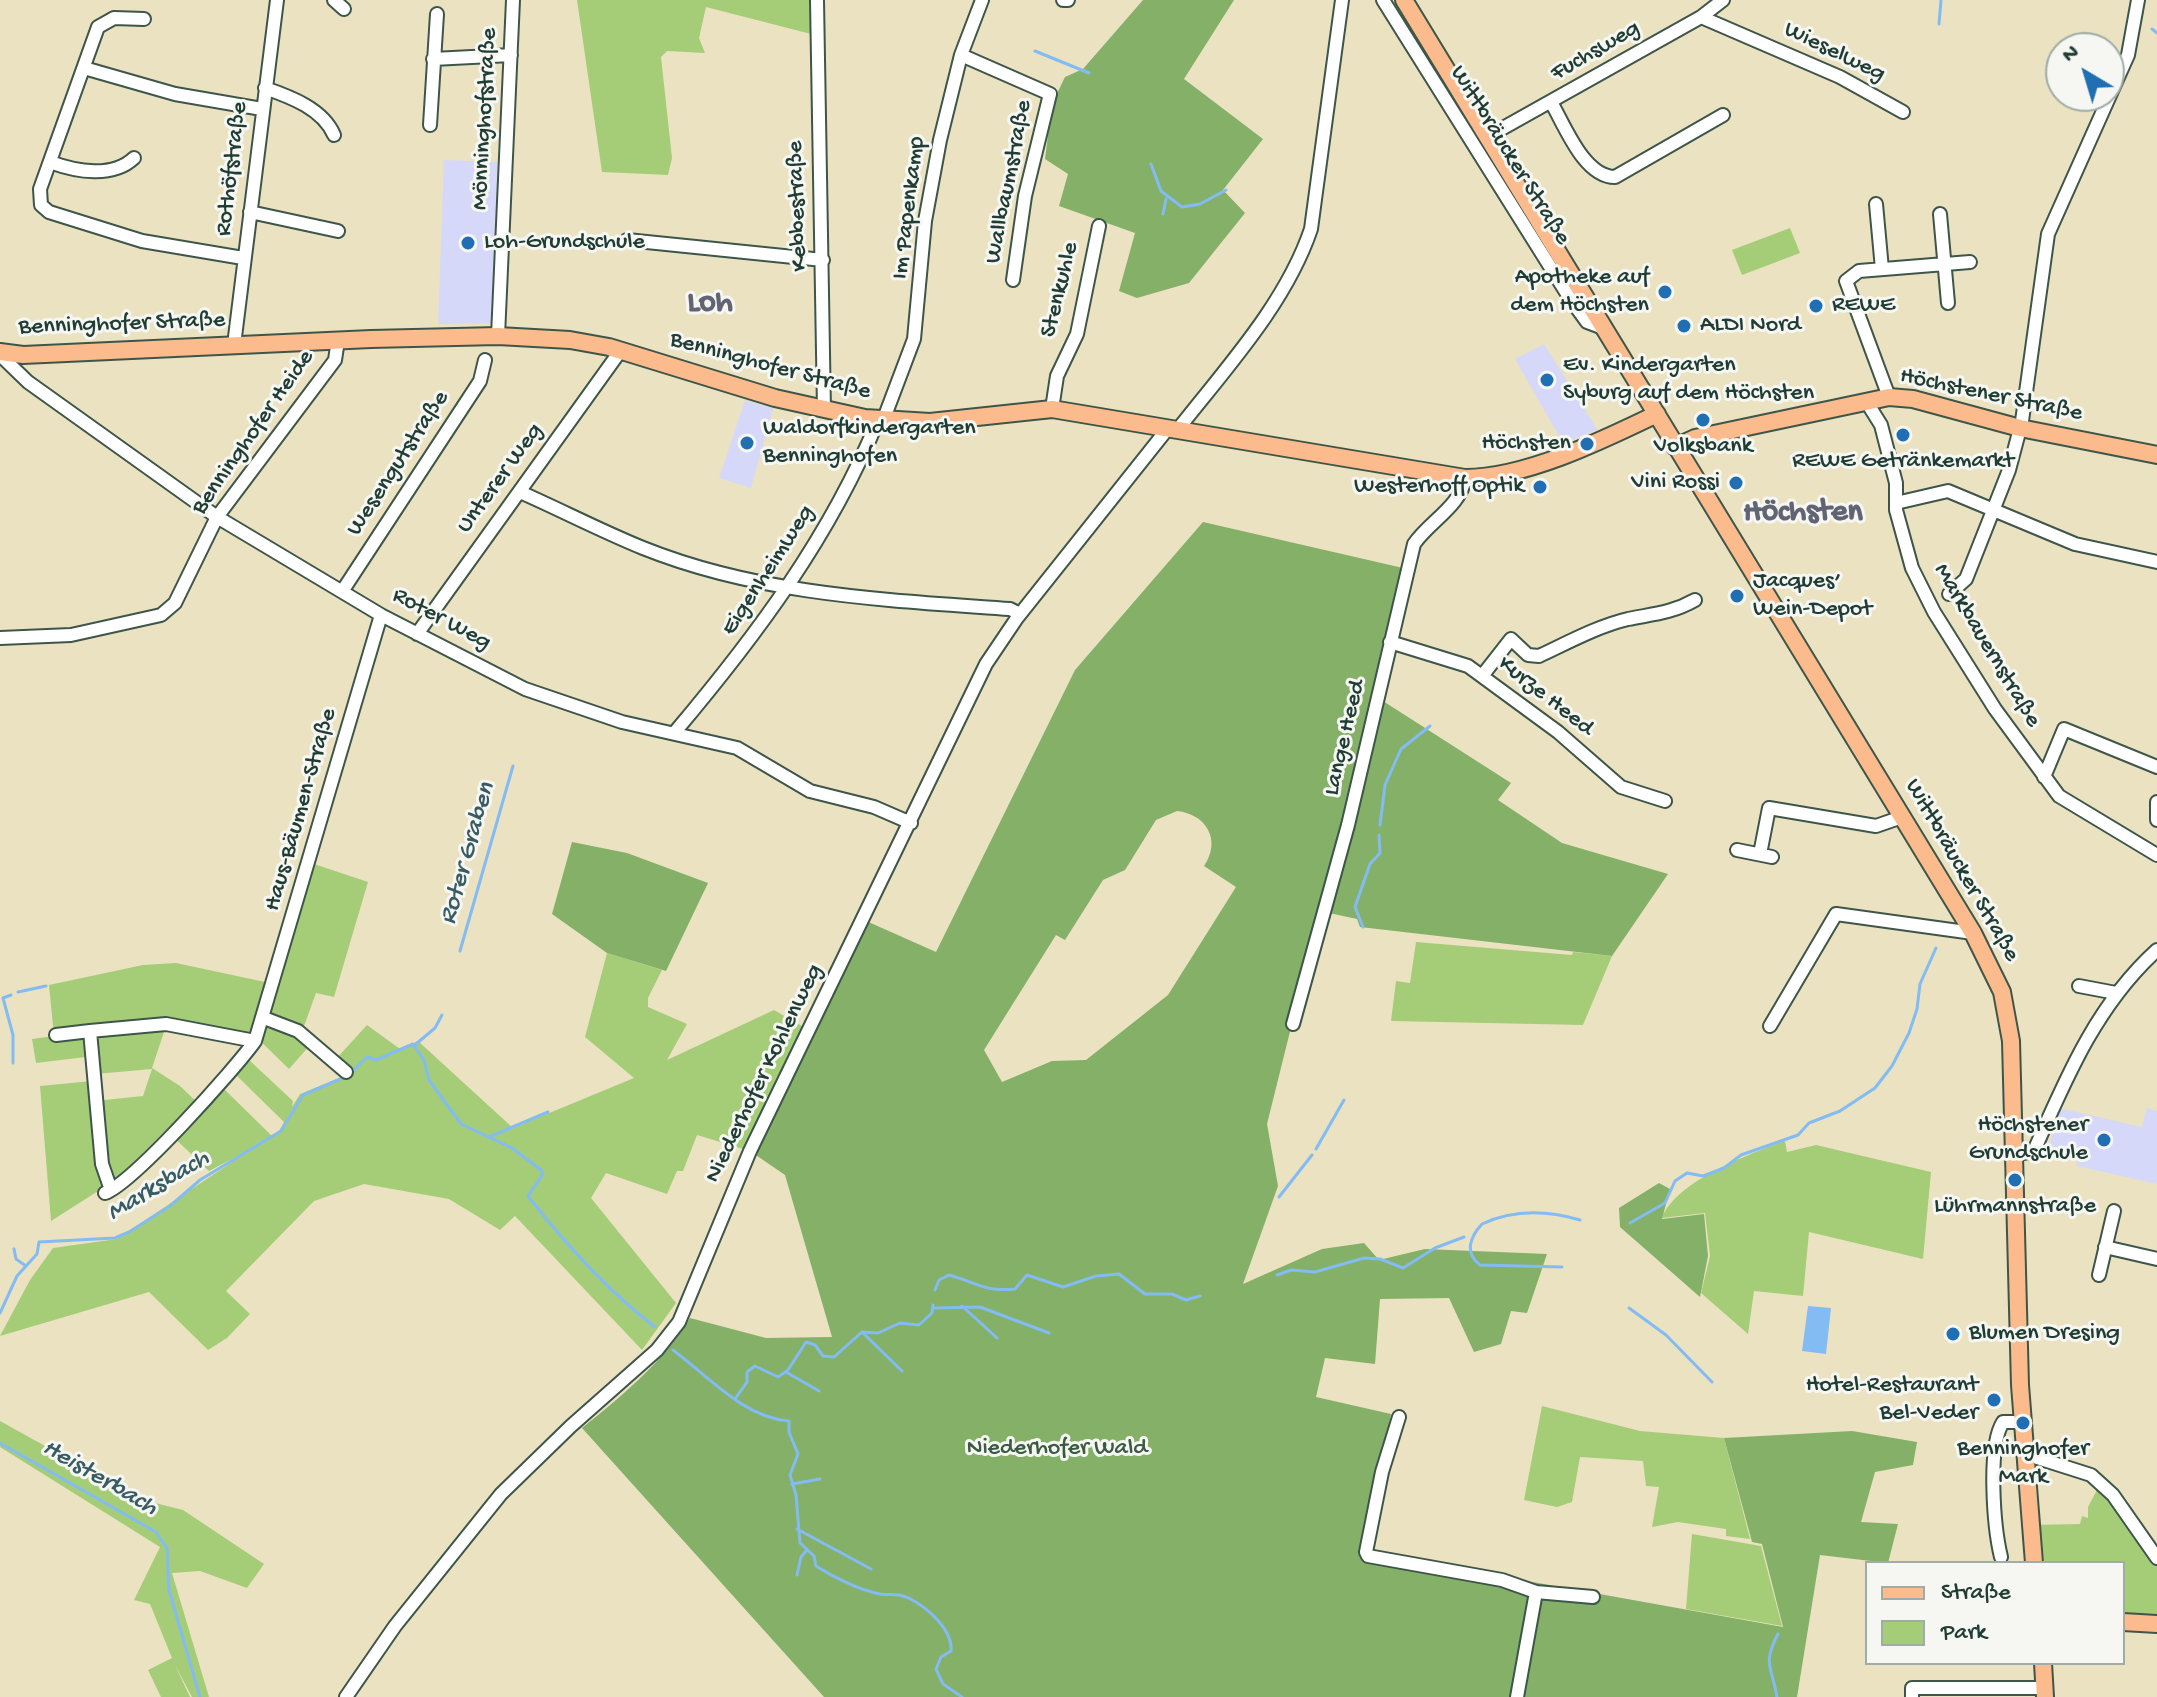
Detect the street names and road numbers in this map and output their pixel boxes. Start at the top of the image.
street label: Fuchsweg [1546,15,1646,89]
street label: Wieselweg [1779,16,1889,90]
street label: Mönninghofstraße [467,27,505,211]
street label: Wittbräucker Straße [1442,61,1576,251]
street label: Wallbaumstraße [980,98,1040,266]
street label: Rothöfstraße [210,100,256,238]
street label: Im Papenkamp [887,135,933,281]
street label: Kebbestraße [782,140,816,272]
street label: Stenkuhle [1035,239,1087,341]
street label: Benninghofer Straße [18,307,226,343]
street label: Benninghofer Straße [666,326,874,408]
street label: Benninghofer Heide [186,345,322,521]
street label: Höchstener Straße [1897,363,2085,429]
street label: Wesengutstraße [341,386,457,542]
street label: Unterer Weg [451,418,551,540]
street label: Eigenheimweg [716,500,822,642]
street label: Markbauernstraße [1926,559,2046,733]
street label: Roter Weg [387,582,495,658]
street label: Kurze Heed [1491,651,1599,743]
street label: Lange Heed [1319,677,1373,799]
street label: Haus-Bäumen-Straße [259,705,345,915]
street label: Wittbräucker Straße [1897,775,2025,967]
street label: Niederhofer Kohlenweg [700,960,830,1188]

